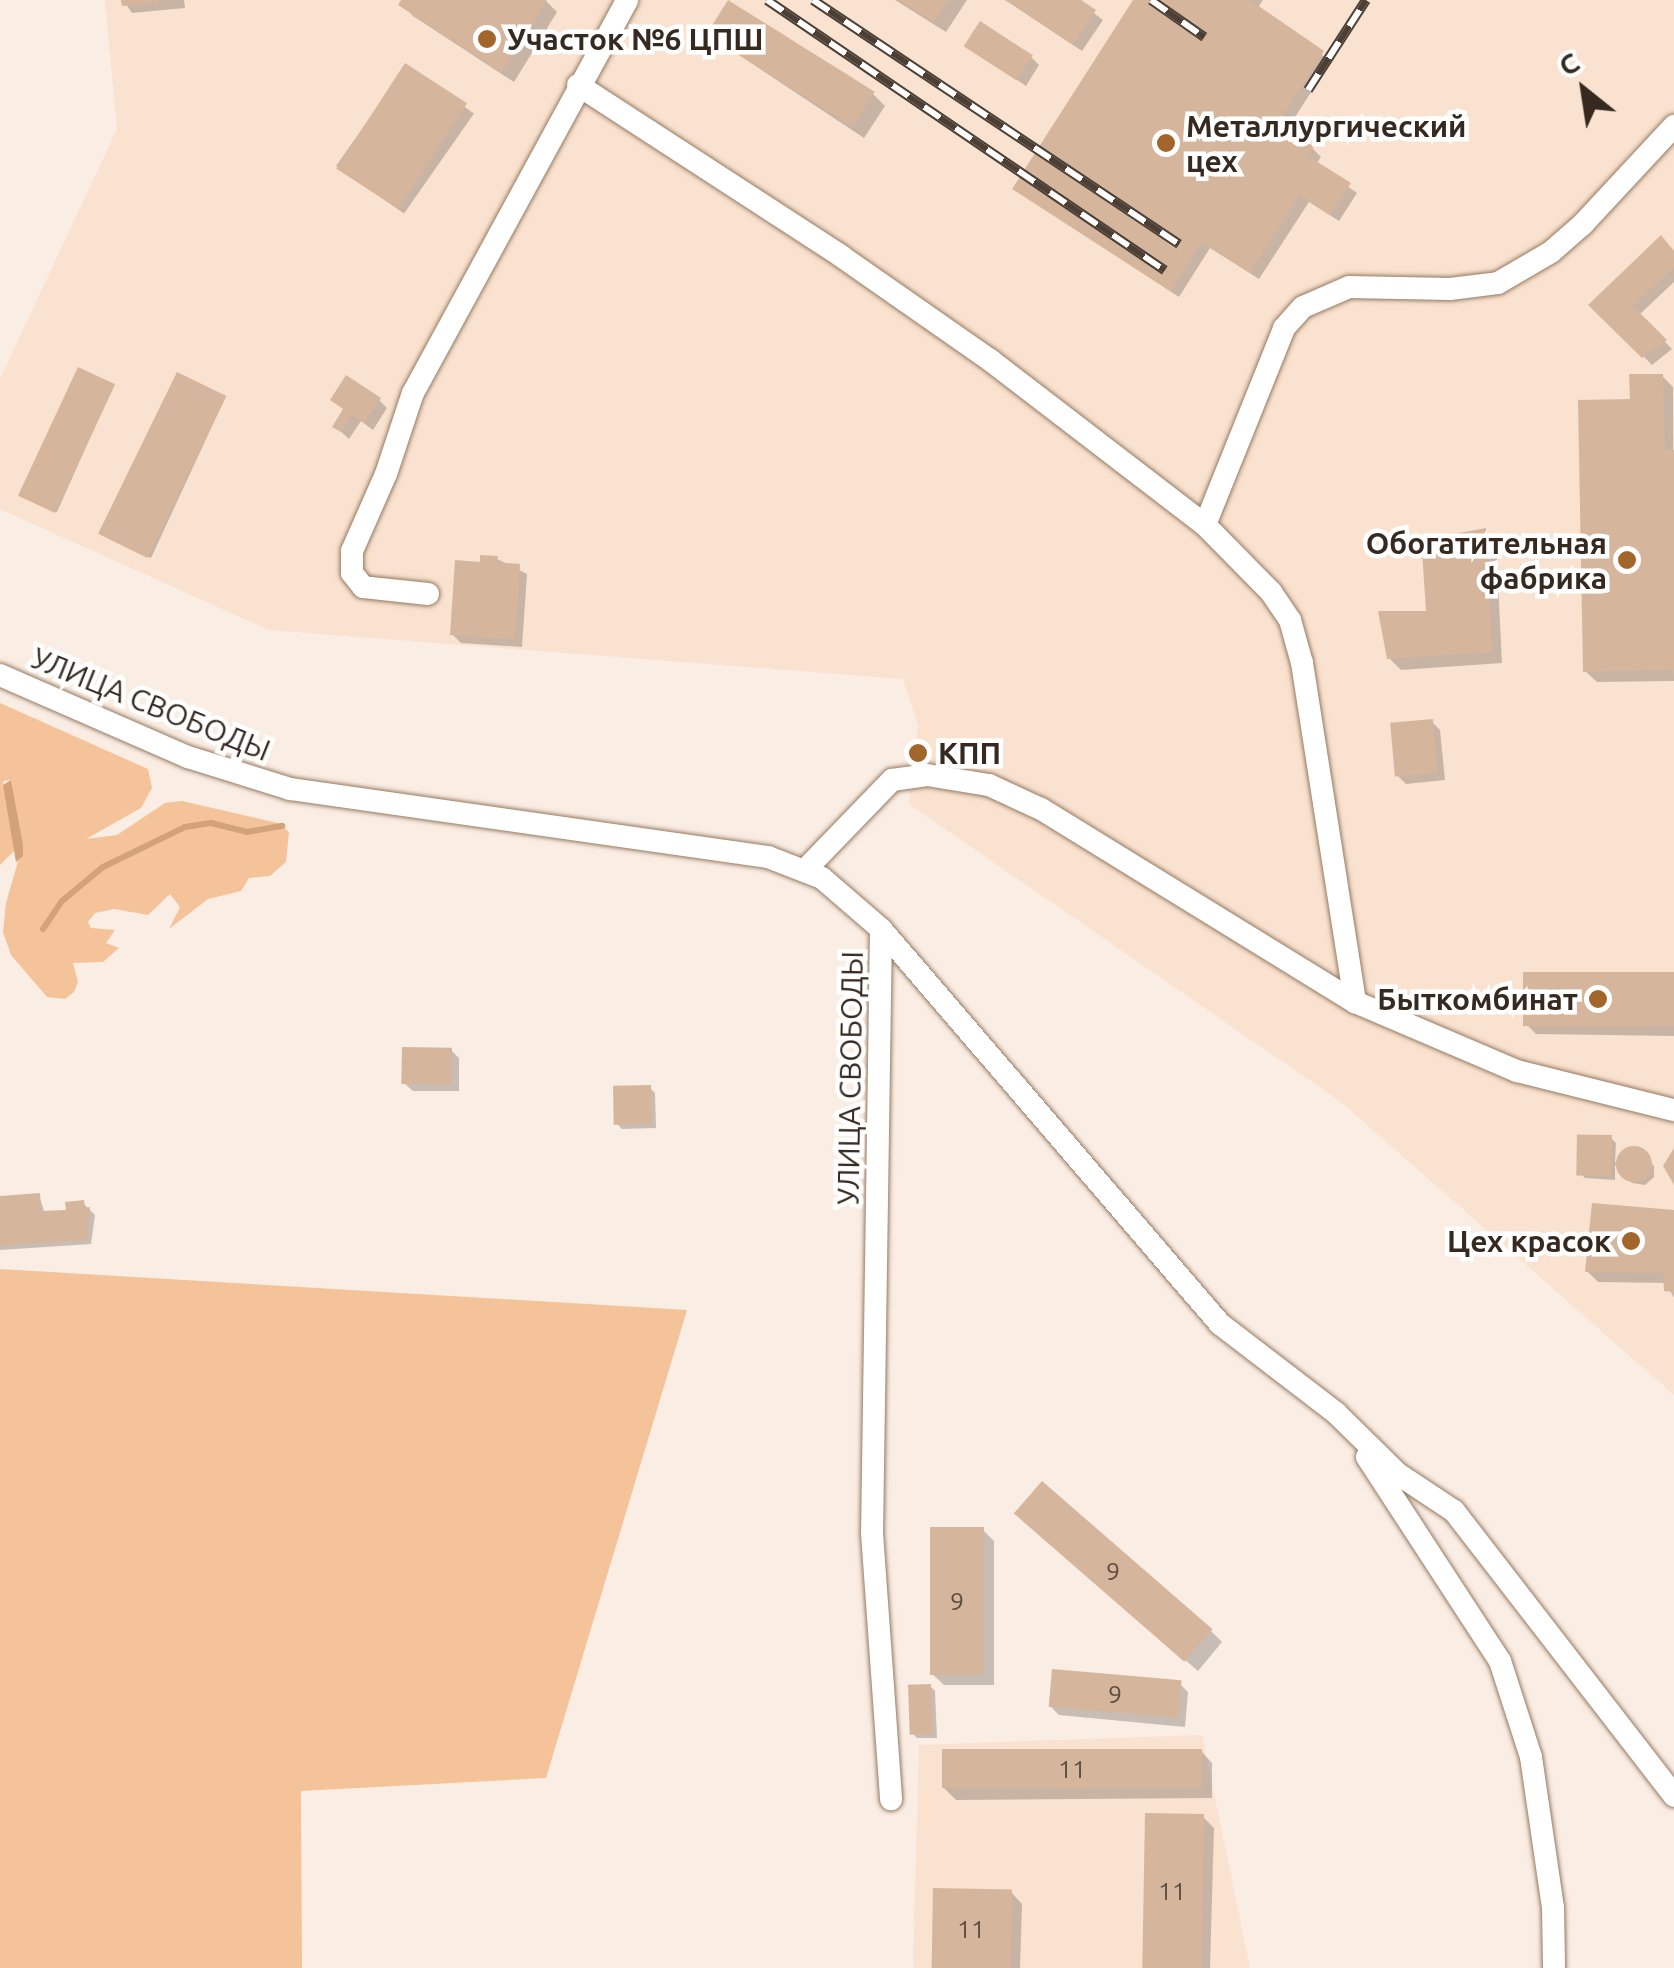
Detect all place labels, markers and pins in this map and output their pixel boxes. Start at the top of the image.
place label: Участок №6 ЦПШ [507,21,764,57]
marker: Участок №6 ЦПШ [476,28,498,50]
place label: Металлургический цех [1186,108,1466,178]
marker: Металлургический цех [1155,132,1177,154]
place label: Обогатительная фабрика [1366,525,1607,596]
marker: Обогатительная фабрика [1616,549,1638,571]
place label: КПП [938,735,1001,771]
marker: КПП [907,742,929,764]
place label: Быткомбинат [1377,981,1578,1017]
marker: Быткомбинат [1587,988,1609,1010]
place label: Цех красок [1447,1223,1611,1259]
marker: Цех красок [1620,1230,1642,1252]

